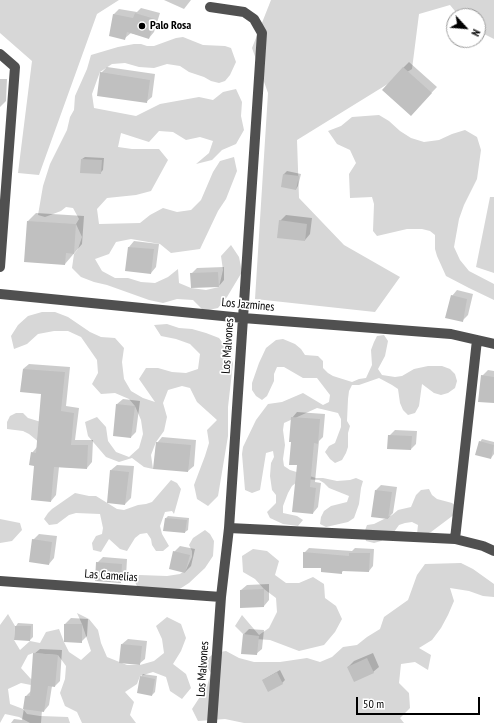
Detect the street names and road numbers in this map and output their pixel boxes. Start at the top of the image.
street label: Los Jazmines [221,296,275,314]
street label: Los Malvones [219,318,237,374]
street label: Las Camelias [84,567,138,585]
street label: Los Malvones [194,641,212,697]

